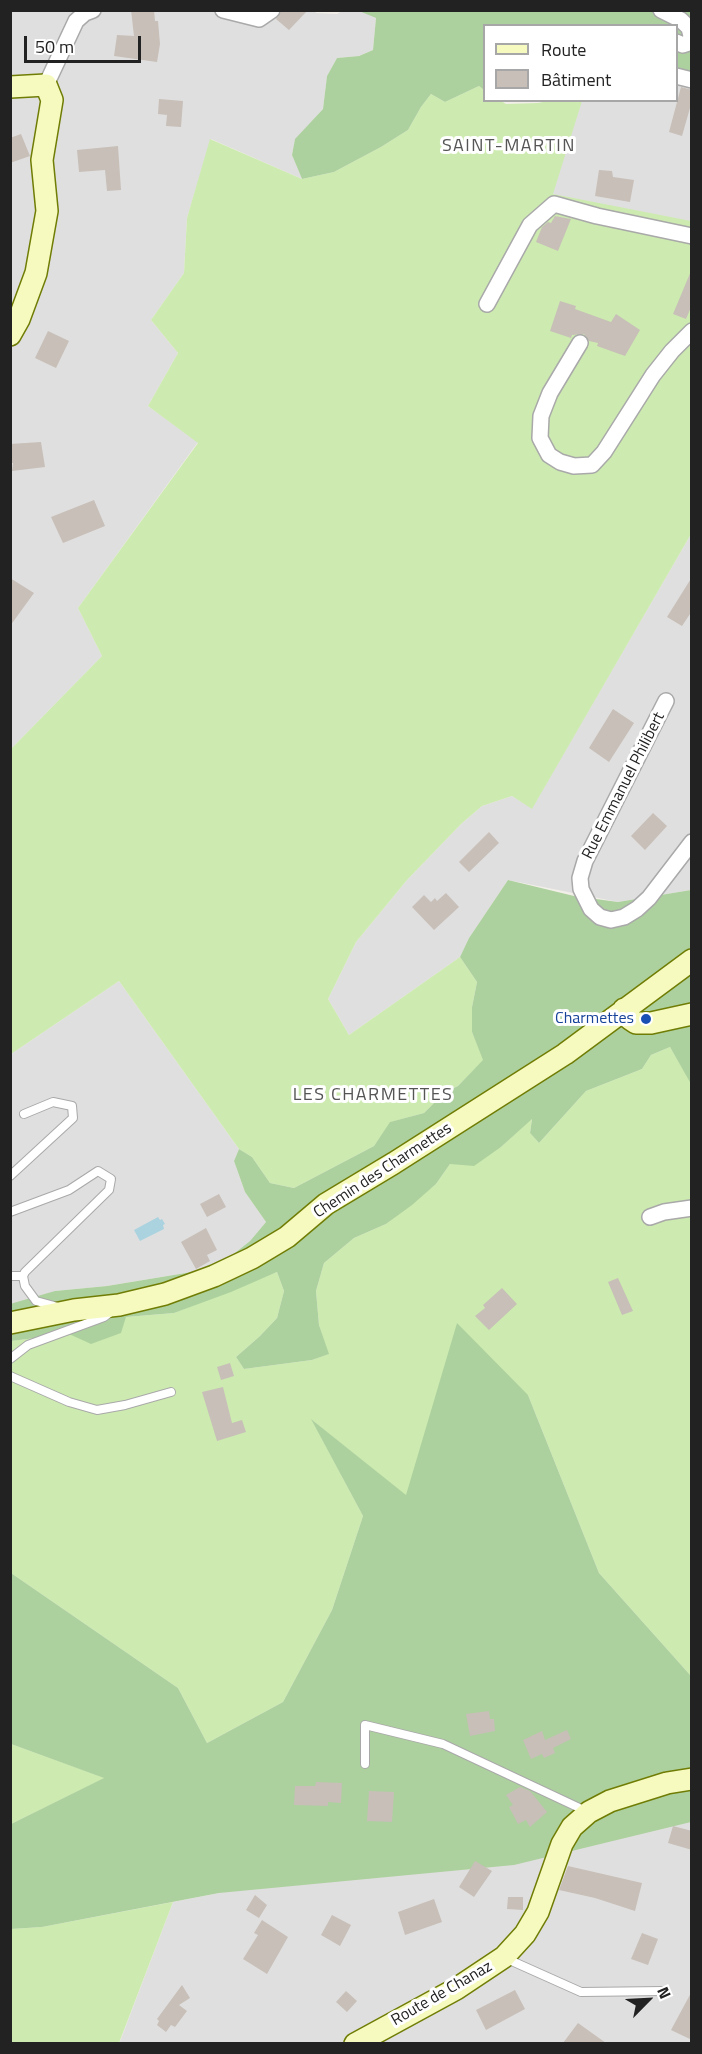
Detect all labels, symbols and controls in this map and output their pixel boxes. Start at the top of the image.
scale bar [27,24,144,62]
legend [483,24,678,102]
text: 50 m [35,33,74,60]
text: Route [541,36,586,63]
text: Bâtiment [541,66,611,93]
district label: SAINT-MARTIN [442,136,576,158]
street label: Rue Emmanuel Philibert [579,709,669,863]
place label: Charmettes [555,1009,634,1029]
marker: Charmettes [639,1012,653,1026]
district label: LES CHARMETTES [293,1085,453,1107]
street label: Chemin des Charmettes [310,1119,456,1223]
street label: Route de Chanaz [388,1957,496,2031]
north arrow [618,1970,678,2030]
text: N [651,1983,678,2003]

